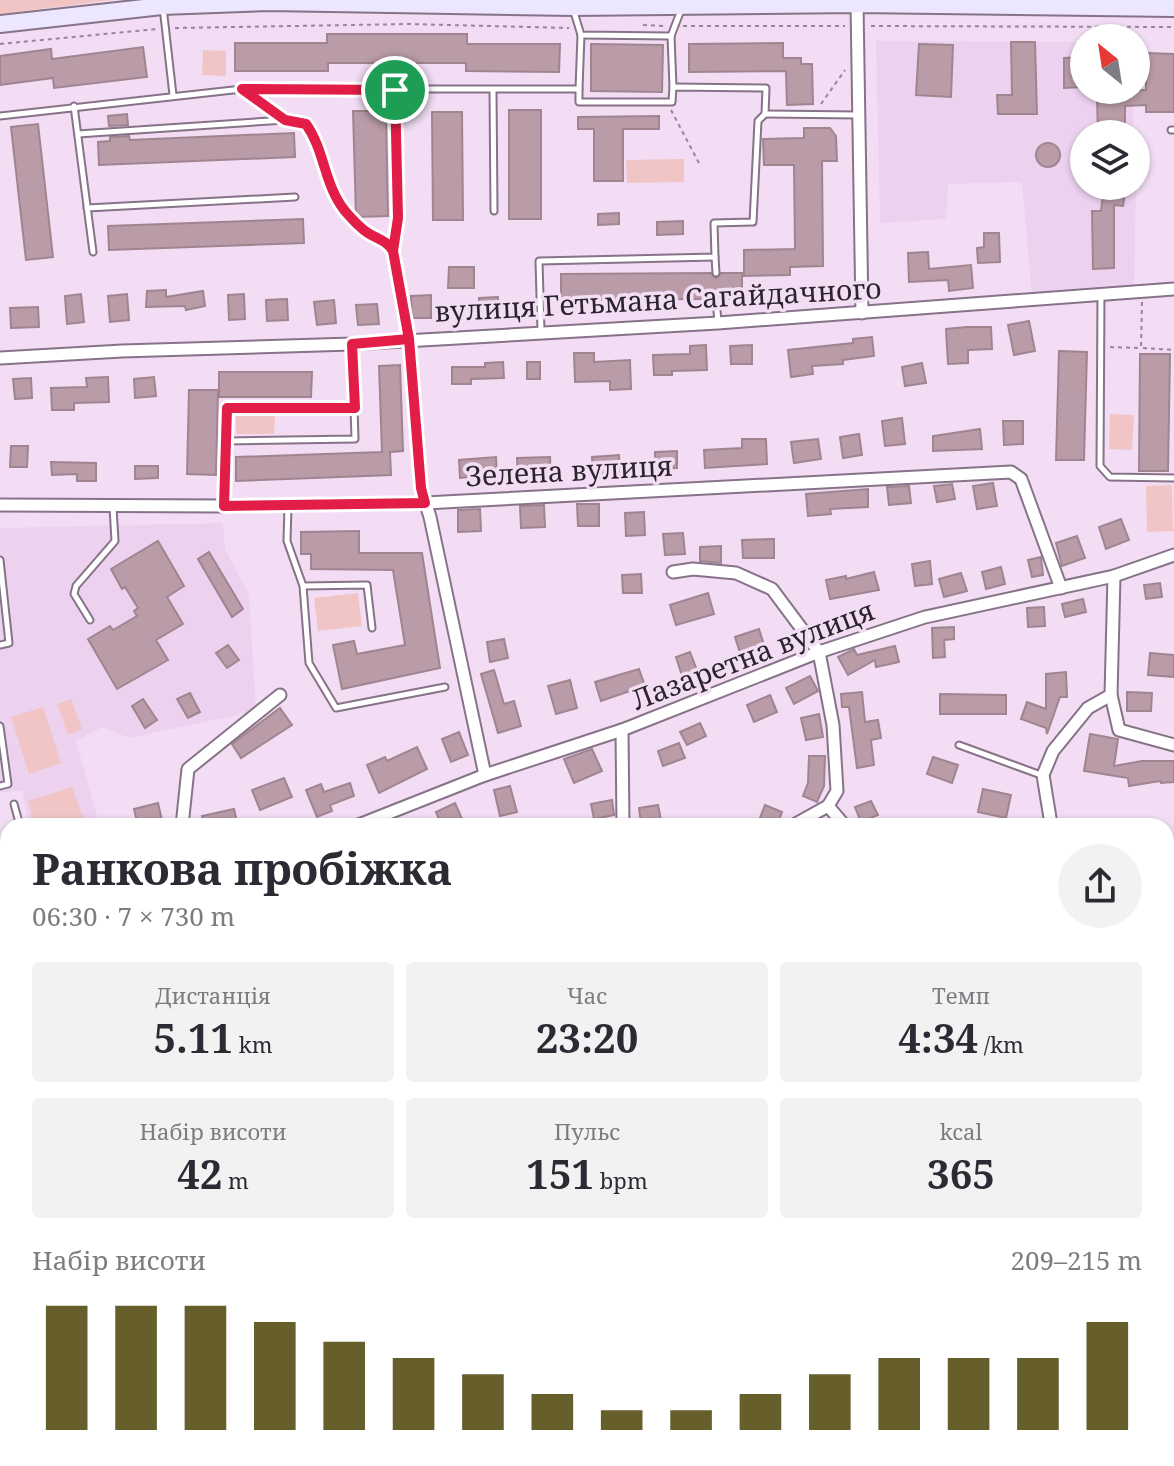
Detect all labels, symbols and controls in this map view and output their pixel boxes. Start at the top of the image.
north arrow [1070,24,1150,104]
map controls [1070,24,1150,200]
pin [361,56,429,124]
icon: arrive [373,68,417,112]
button: layers [1070,120,1150,200]
street label: вулиця Гетьмана Сагайдачного [433,268,882,330]
street label: Зелена вулиця [464,446,674,494]
street label: Лазаретна вулиця [626,590,880,718]
text: Ранкова пробіжка [32,838,453,898]
button: share [1058,844,1142,928]
text: 06:30 · 7 × 730 m [32,898,235,934]
text: Дистанція [155,980,271,1010]
text: Час [567,980,607,1010]
text: Темп [932,980,990,1010]
text: 5.11 [154,1010,233,1065]
text: 23:20 [536,1010,638,1065]
text: 4:34 [898,1010,978,1065]
text: km [233,1029,272,1059]
text: /km [978,1029,1024,1059]
text: Набір висоти [139,1116,287,1146]
text: Пульс [554,1116,620,1146]
text: kcal [940,1116,982,1146]
text: 42 [177,1146,222,1201]
text: 151 [526,1146,594,1201]
text: 365 [927,1146,995,1201]
text: m [222,1165,249,1195]
text: bpm [594,1165,648,1195]
text: Набір висоти [32,1242,206,1278]
text: 209–215 m [1010,1242,1142,1278]

